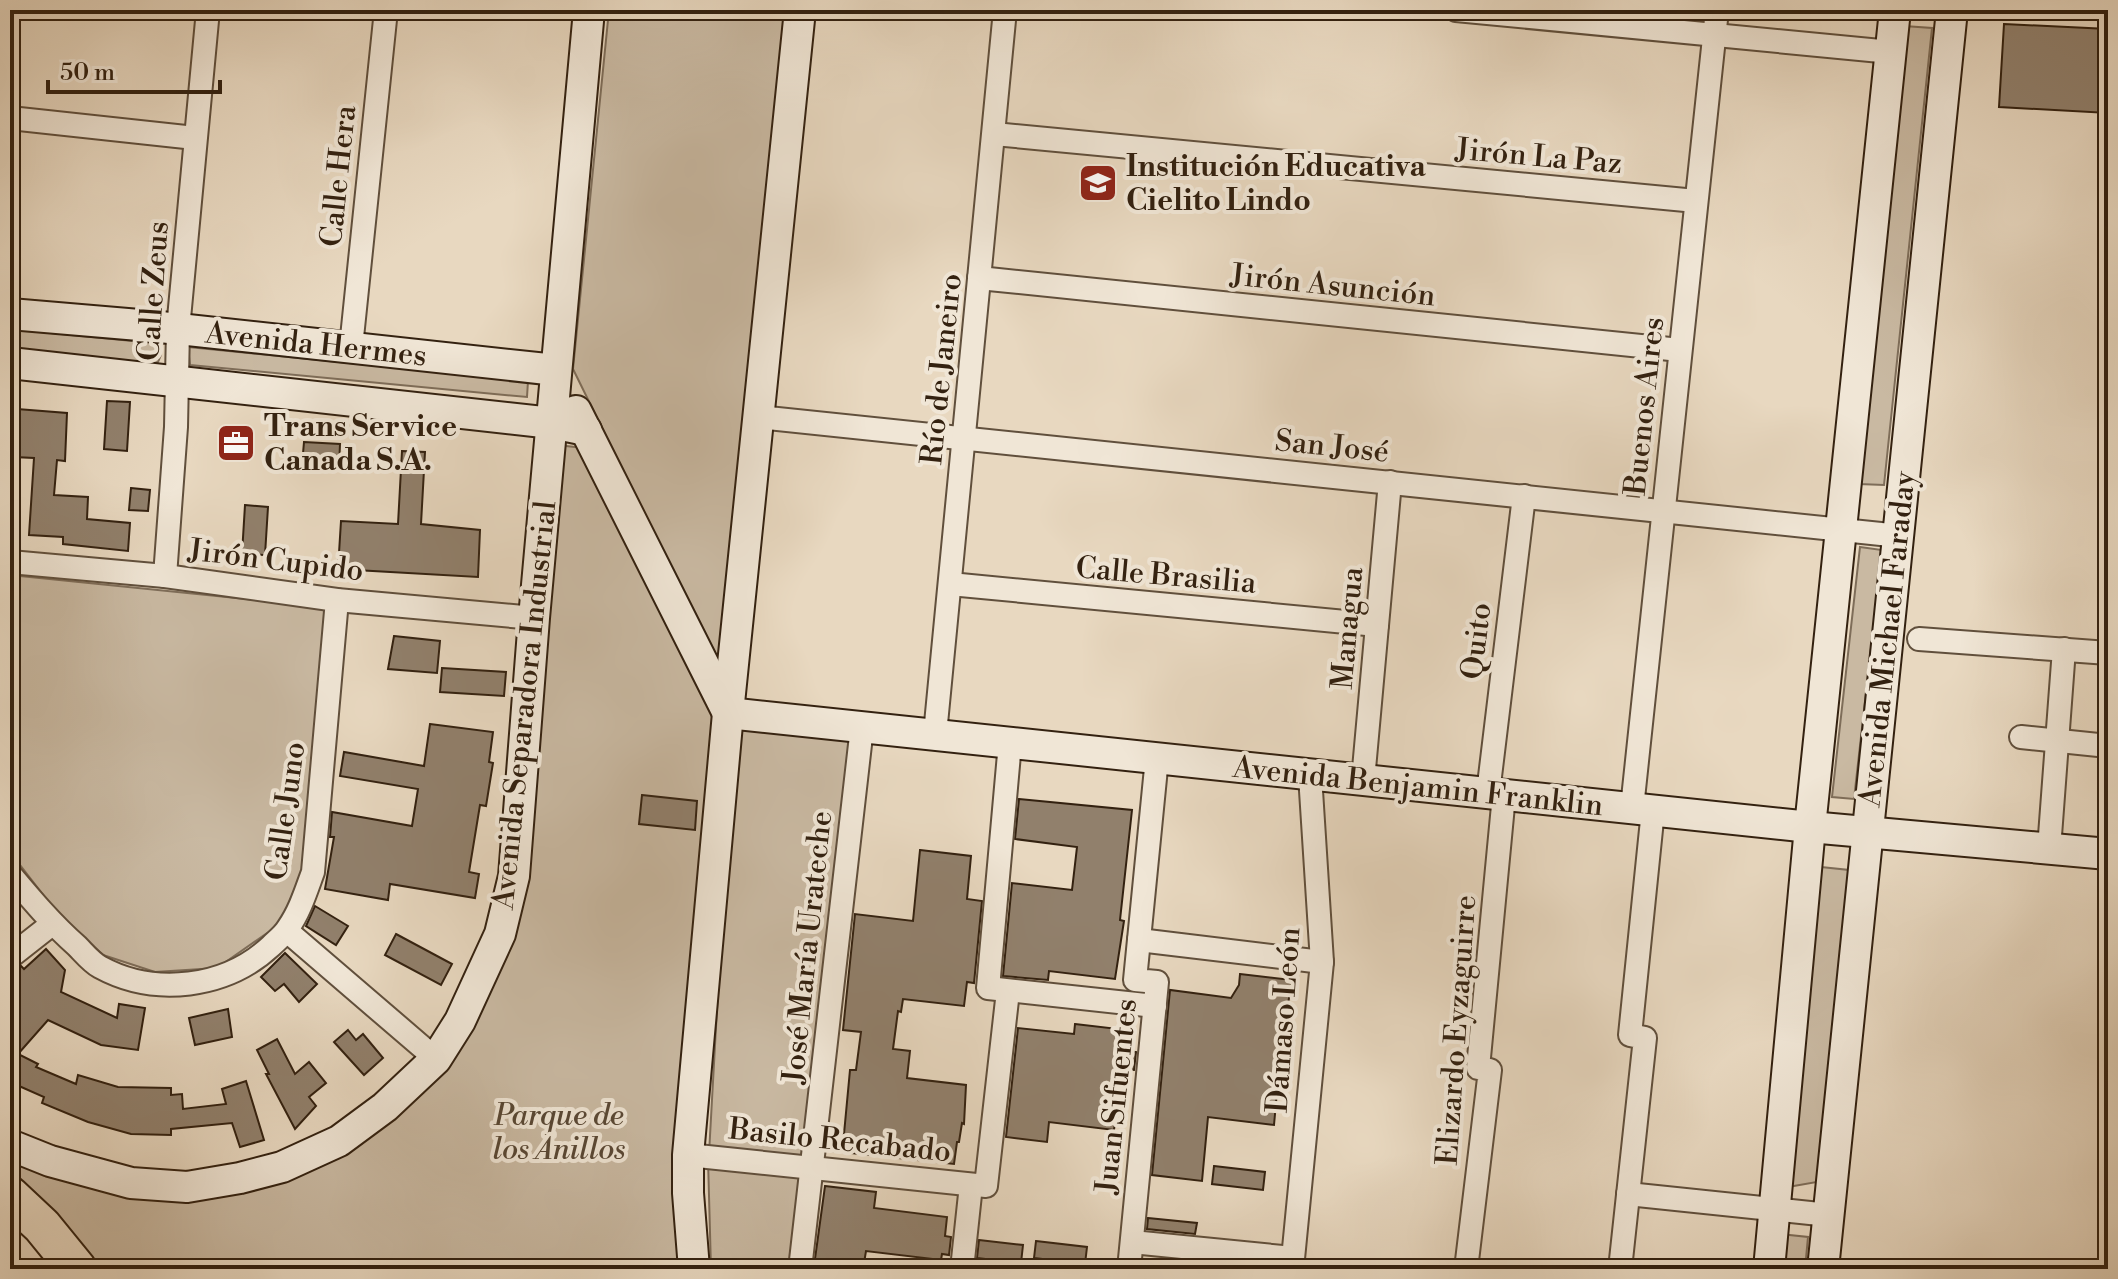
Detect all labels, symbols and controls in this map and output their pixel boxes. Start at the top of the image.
scale bar [48,44,220,94]
text: 50 m [60,58,115,88]
street label: Calle Hera [313,103,365,249]
street label: Jirón La Paz [1453,131,1624,183]
place label: Institución Educativa Cielito Lindo [1126,148,1427,220]
school or university icon: Institución Educativa Cielito Lindo [1077,162,1119,204]
street label: Calle Zeus [130,220,178,362]
street label: Jirón Asunción [1228,256,1437,316]
street label: Río de Janeiro [913,271,971,467]
street label: Avenida Hermes [202,314,428,376]
street label: Buenos Aires [1617,315,1673,498]
place label: Trans Service Canada S.A. [264,408,457,480]
office icon: Trans Service Canada S.A. [215,422,257,464]
street label: San José [1273,422,1391,472]
street label: Avenida Michael Faraday [1851,469,1925,810]
street label: Avenida Separadora Industrial [485,499,565,912]
street label: Jirón Cupido [185,531,366,591]
street label: Calle Brasilia [1074,549,1259,603]
street label: Managua [1324,565,1372,691]
street label: Quito [1453,600,1501,682]
street label: Calle Juno [257,739,315,883]
street label: Avenida Benjamin Franklin [1230,749,1605,825]
street label: José María Urateche [775,809,841,1086]
street label: Elizardo Eyzaguirre [1429,894,1485,1166]
street label: Dámaso León [1259,926,1309,1114]
street label: Juan Sifuentes [1088,997,1146,1197]
park label: Parque de los Anillos [493,1097,626,1169]
street label: Basilo Recabado [726,1110,953,1172]

